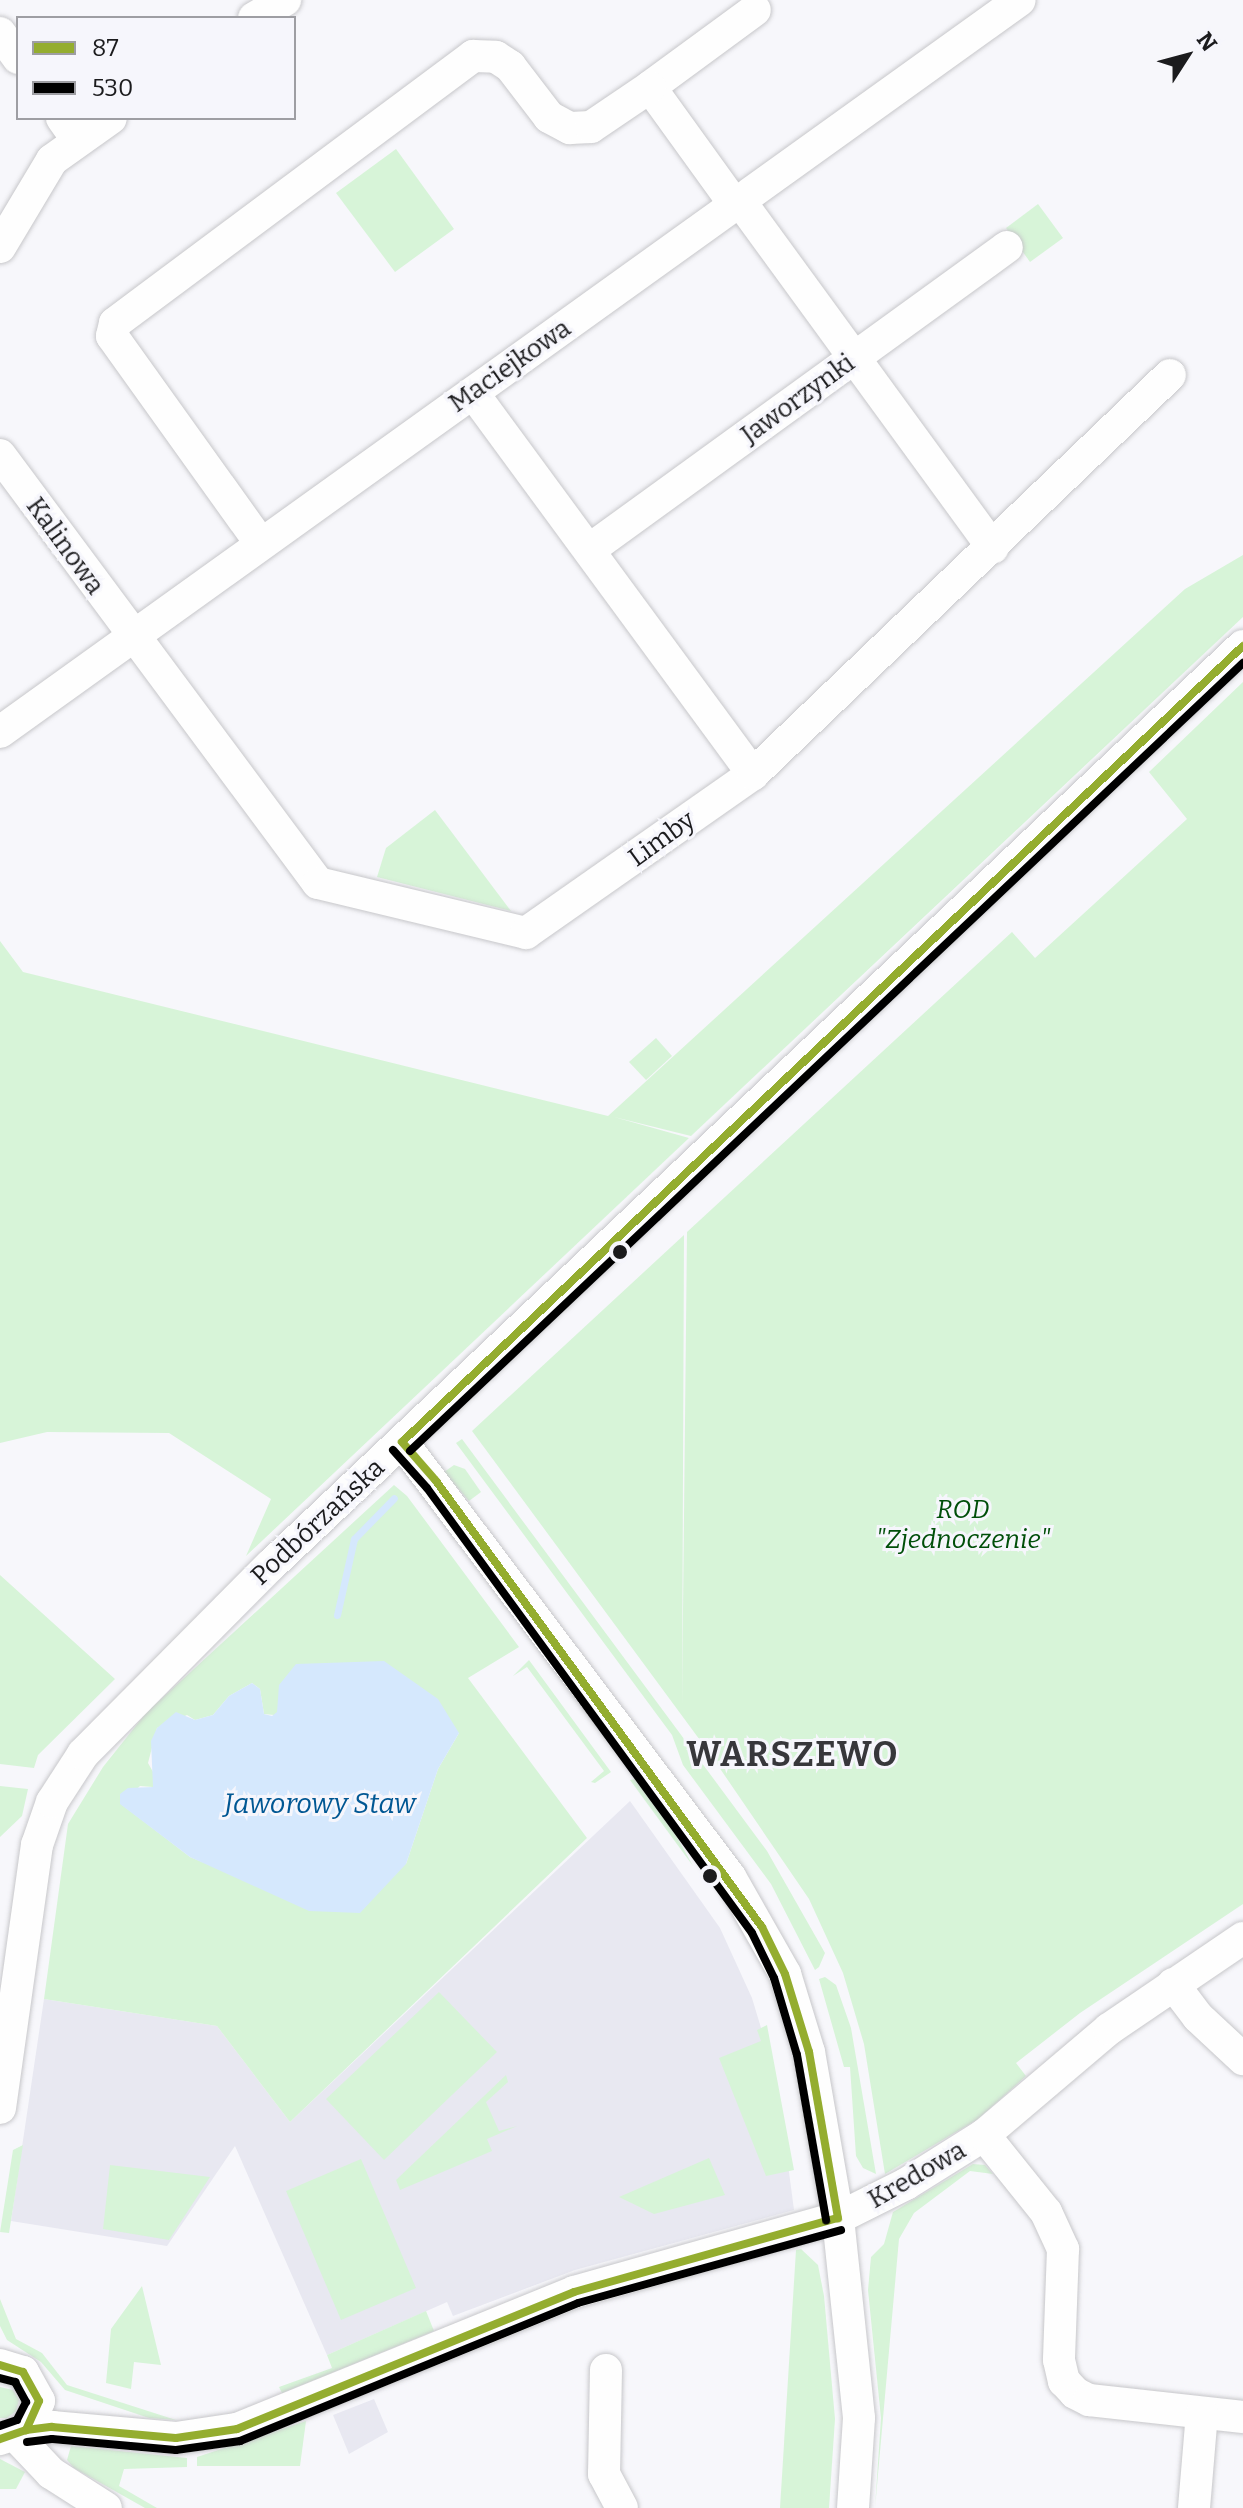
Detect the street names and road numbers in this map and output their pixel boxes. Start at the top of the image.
street label: Maciejkowa [443,313,577,419]
street label: Jaworzynki [735,347,861,451]
street label: Kalinowa [19,491,111,601]
street label: Limby [623,804,701,874]
street label: Podbórzańska [245,1452,391,1592]
street label: Kredowa [863,2135,971,2215]

